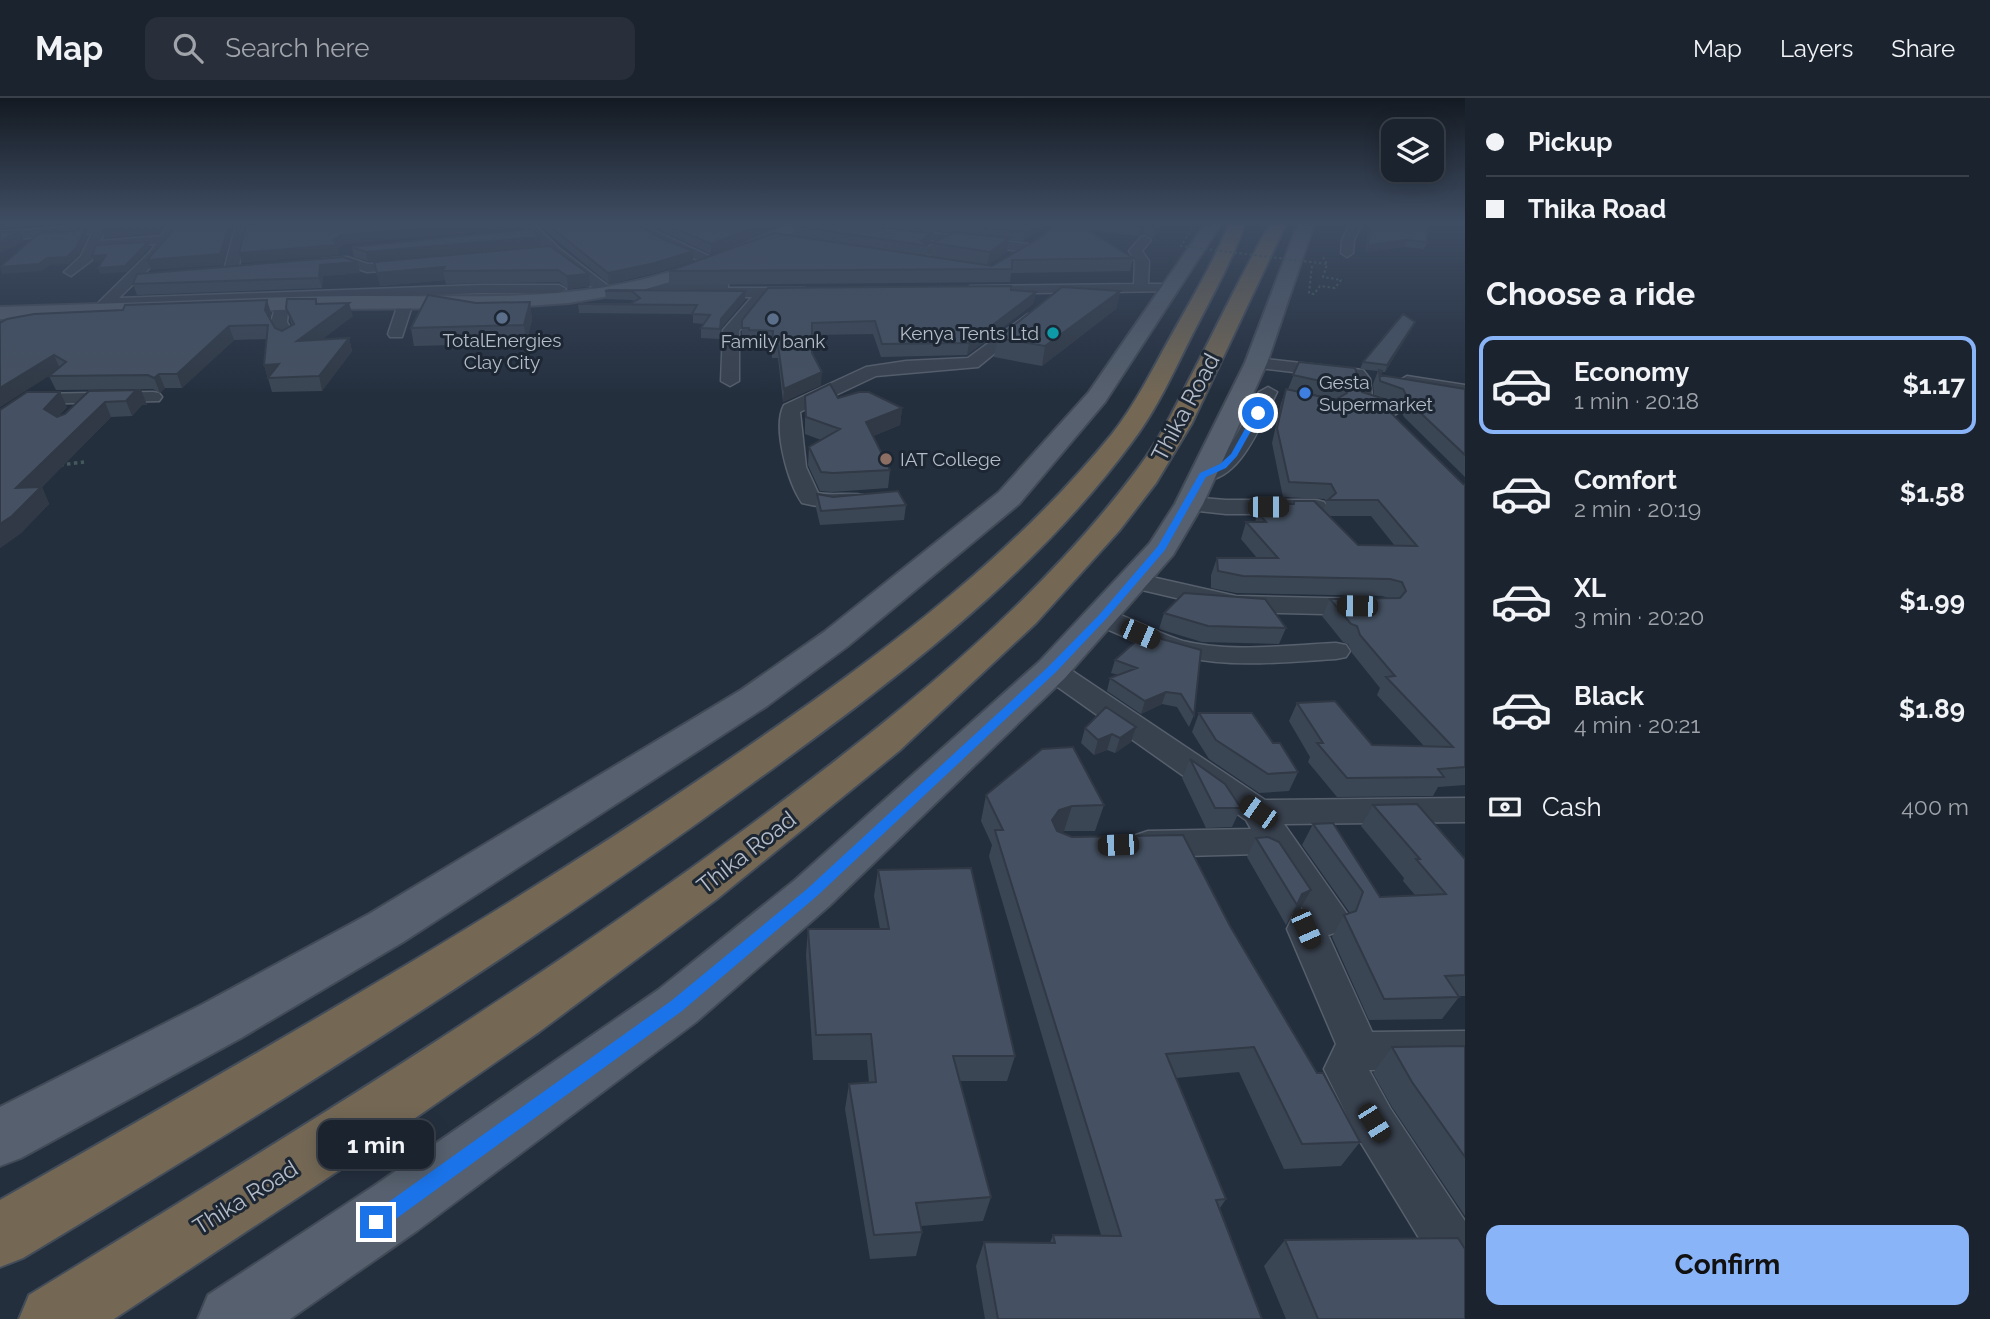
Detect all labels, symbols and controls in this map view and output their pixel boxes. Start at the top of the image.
search box [145,17,635,80]
text: Map [35,29,103,68]
icon: search [169,29,207,67]
text: Search here [225,33,370,63]
text: Map [1693,34,1742,63]
text: Layers [1780,34,1853,63]
text: Share [1891,34,1955,63]
map controls [1381,119,1444,182]
button: layers [1381,119,1444,182]
text: Pickup [1528,127,1613,157]
text: Thika Road [1528,194,1666,224]
text: Choose a ride [1486,275,1695,312]
marker: TotalEnergies Clay City [494,310,510,326]
marker: Family bank [765,311,781,327]
place label: Kenya Tents Ltd [900,322,1039,344]
marker: Kenya Tents Ltd [1045,325,1061,341]
place label: TotalEnergies Clay City [443,329,561,373]
place label: Family bank [721,330,825,352]
street label: Thika Road [1145,348,1225,466]
icon: car [1490,354,1553,417]
text: Economy [1574,357,1689,387]
text: $1.17 [1902,370,1965,400]
place label: Gesta Supermarket [1319,371,1433,415]
marker: Gesta Supermarket [1297,385,1313,401]
text: 1 min · 20:18 [1574,387,1699,414]
route start [1242,397,1274,429]
place label: IAT College [900,448,1001,470]
marker: IAT College [878,451,894,467]
icon: car [1490,462,1553,525]
text: Comfort [1574,465,1677,495]
text: $1.58 [1900,478,1965,508]
text: 2 min · 20:19 [1574,495,1701,522]
car [1248,497,1290,518]
icon: car [1490,570,1553,633]
text: XL [1574,573,1606,603]
text: $1.99 [1899,586,1965,616]
car [1336,595,1379,617]
text: 3 min · 20:20 [1574,603,1704,630]
car [1117,616,1164,652]
icon: car [1490,678,1553,741]
text: Black [1574,681,1644,711]
text: $1.89 [1899,694,1965,724]
text: 4 min · 20:21 [1574,711,1700,738]
icon: cash [1486,788,1524,826]
car [1235,791,1282,833]
text: Cash [1542,792,1602,822]
text: 400 m [1901,793,1969,820]
street label: Thika Road [691,805,801,899]
car [1097,834,1140,856]
car [1288,906,1325,952]
car [1354,1100,1395,1146]
callout: 1 min [318,1121,434,1170]
text: 1 min [347,1131,405,1158]
street label: Thika Road [188,1154,302,1240]
route end [360,1206,392,1238]
button: Confirm [1486,1225,1969,1305]

